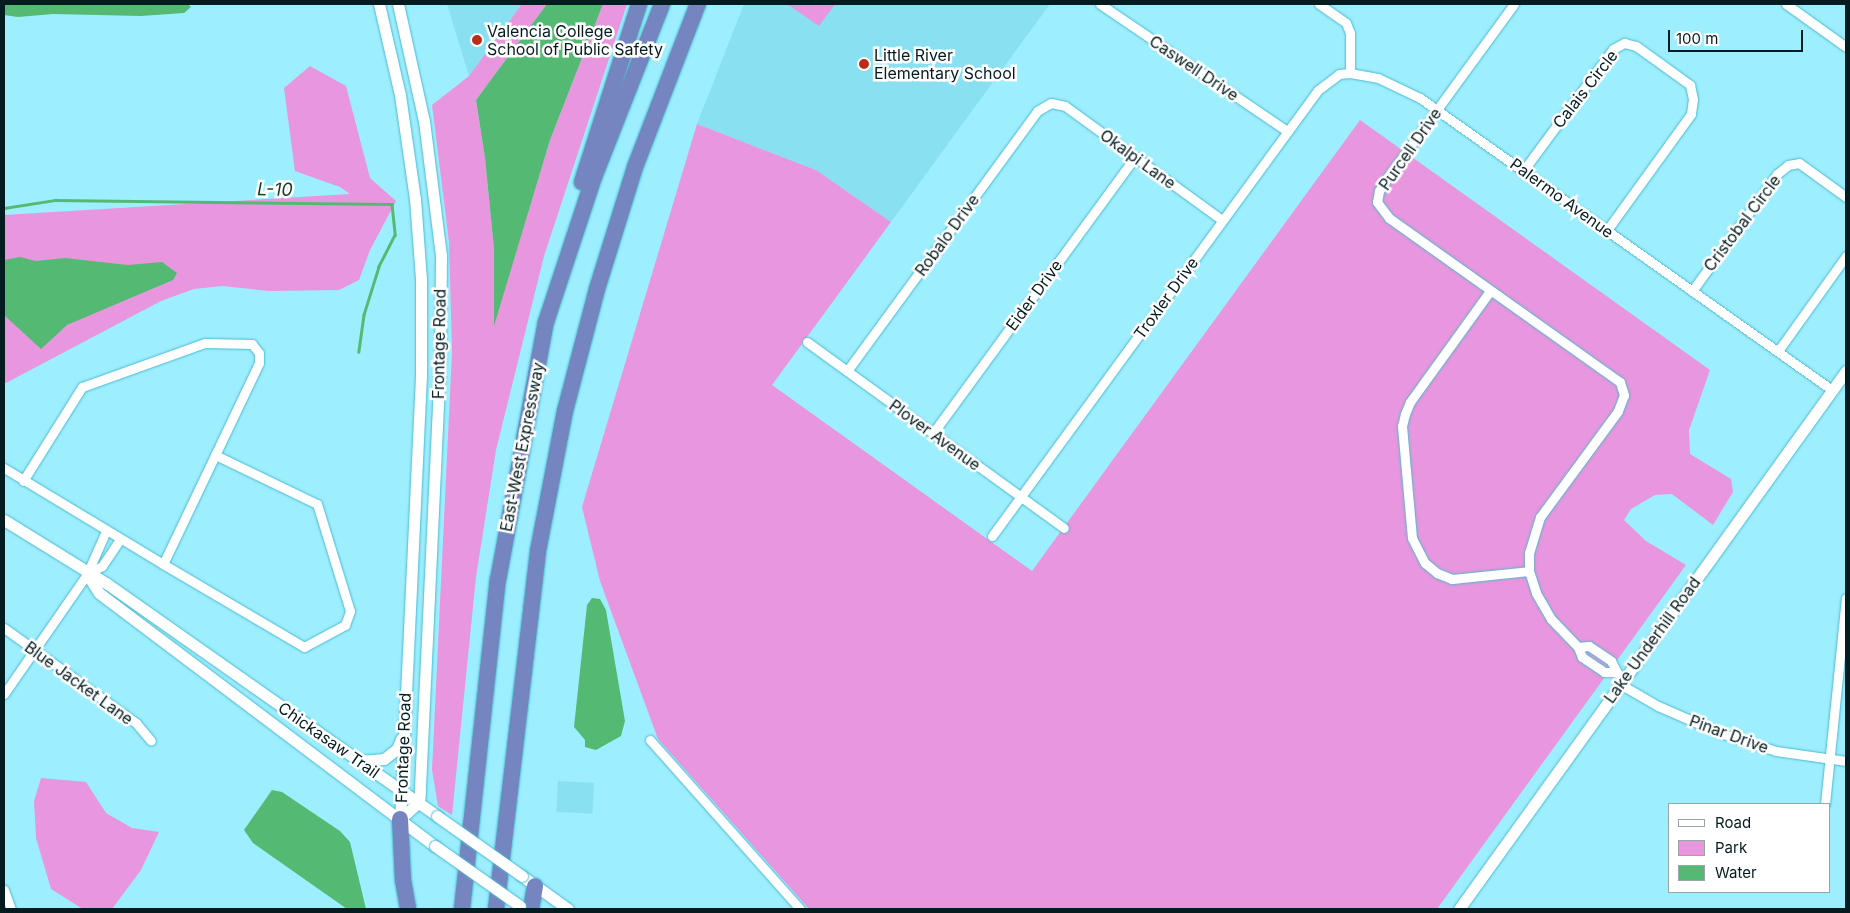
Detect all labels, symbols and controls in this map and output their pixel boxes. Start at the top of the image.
scale bar [1670,20,1805,52]
place label: Valencia College School of Public Safety [487,21,663,59]
text: 100 m [1676,29,1718,48]
street label: Caswell Drive [1146,31,1242,105]
marker: Valencia College School of Public Safety [471,34,483,46]
place label: Little River Elementary School [874,45,1016,83]
street label: Calais Circle [1548,46,1622,132]
marker: Little River Elementary School [858,58,870,70]
street label: Purcell Drive [1375,104,1445,194]
street label: Okalpi Lane [1096,125,1180,193]
street label: Palermo Avenue [1507,154,1617,242]
street label: Cristobal Circle [1699,171,1785,275]
water label: L-10 [257,179,293,201]
street label: Robalo Drive [911,190,983,280]
street label: Troxler Drive [1130,253,1202,343]
street label: Eider Drive [1002,256,1066,334]
street label: Frontage Road [428,289,450,399]
street label: East-West Expressway [496,361,548,533]
street label: Plover Avenue [886,395,984,475]
street label: Lake Underhill Road [1600,573,1704,707]
street label: Blue Jacket Lane [21,637,137,729]
street label: Frontage Road [391,693,415,803]
street label: Chickasaw Trail [275,698,383,782]
street label: Pinar Drive [1687,711,1771,757]
legend [1668,803,1830,893]
text: Road [1715,813,1751,832]
text: Park [1715,838,1747,857]
text: Water [1715,863,1757,882]

